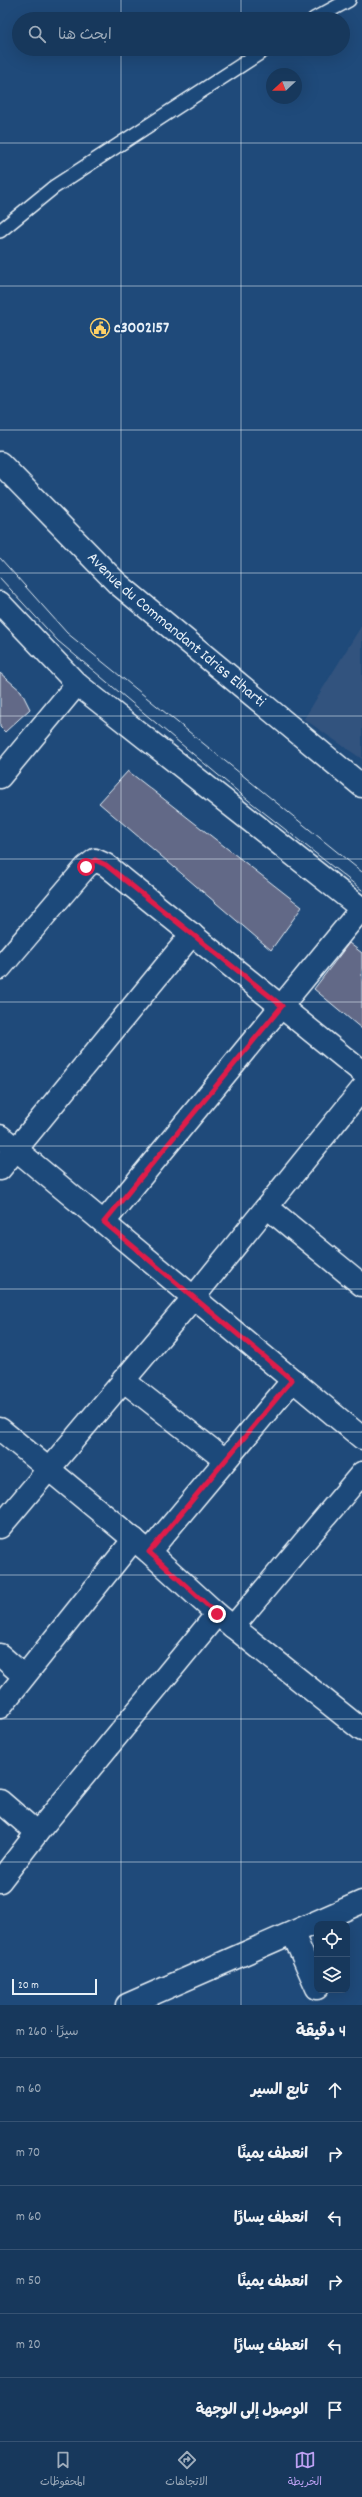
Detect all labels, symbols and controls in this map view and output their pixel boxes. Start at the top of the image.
search box [12,12,350,56]
icon: search [26,23,48,45]
text: ابحث هنا [58,25,112,47]
north arrow [266,68,302,104]
public building icon: c3002157 [89,317,111,339]
place label: c3002157 [114,317,169,340]
street label: Avenue du Commandant Idriss Elharti [82,547,271,713]
route start [77,858,95,876]
route end [208,1605,226,1623]
map controls [314,1921,350,1993]
button: locate [314,1921,350,1957]
button: layers [314,1957,350,1993]
scale bar [12,1977,97,1996]
text: 20 m [18,1978,39,1994]
text: 4 دقيقة [296,2021,346,2045]
text: سيرًا · 260 m [16,2023,79,2042]
icon: ahead [324,2079,346,2101]
text: 60 m [16,2080,41,2099]
text: تابع السير [251,2080,308,2102]
icon: right [324,2143,346,2165]
text: 70 m [16,2144,40,2163]
text: انعطف يمينًا [238,2144,308,2166]
icon: left [324,2207,346,2229]
text: 60 m [16,2208,41,2227]
text: انعطف يسارًا [234,2208,308,2230]
icon: right [324,2271,346,2293]
text: 50 m [16,2272,41,2291]
text: انعطف يمينًا [238,2272,308,2294]
icon: left [324,2335,346,2357]
text: 20 m [16,2336,41,2355]
text: انعطف يسارًا [234,2336,308,2358]
icon: arrive [324,2399,346,2421]
text: الوصول إلى الوجهة [196,2400,308,2422]
tab: المحفوظات [40,2449,85,2491]
tab: الاتجاهات [165,2449,208,2491]
tab: الخريطة [288,2449,322,2491]

